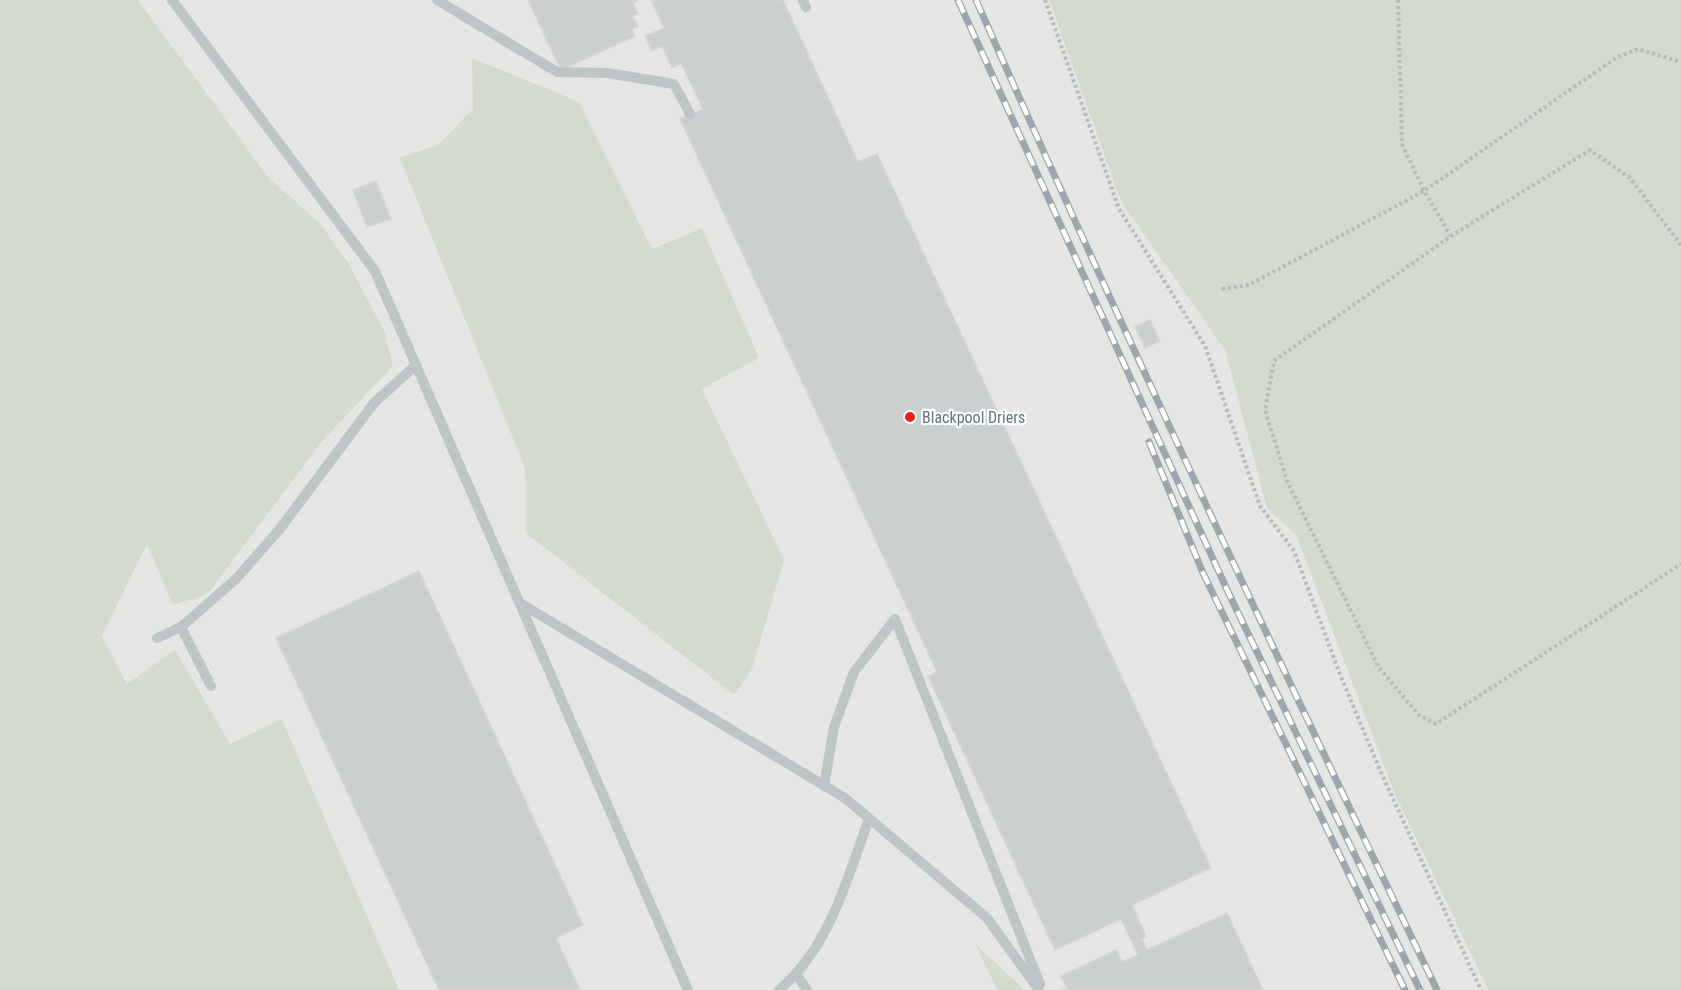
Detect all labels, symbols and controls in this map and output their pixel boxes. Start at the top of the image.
place label: Blackpool Driers [922,408,1025,427]
marker: Blackpool Driers [903,410,917,424]

